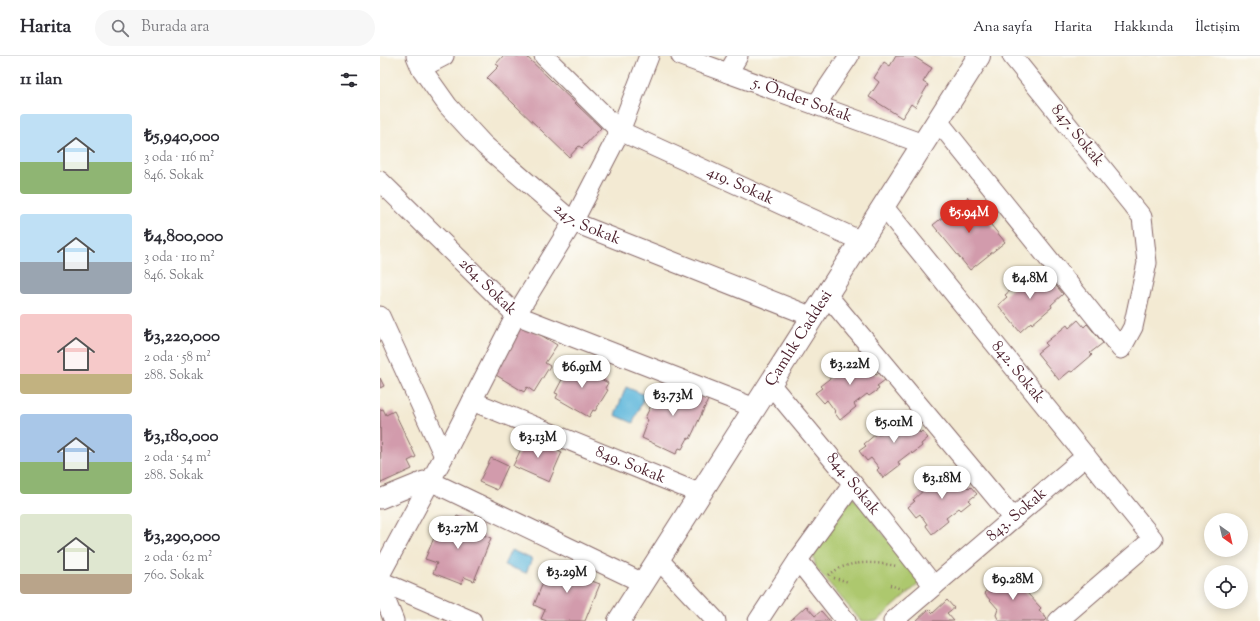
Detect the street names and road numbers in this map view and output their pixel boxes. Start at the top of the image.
street label: 5. Önder Sokak [748,71,856,129]
street label: 847. Sokak [1045,100,1109,172]
street label: 419. Sokak [703,161,778,211]
street label: 247. Sokak [548,198,624,251]
street label: 264. Sokak [453,253,522,321]
street label: Çamlık Caddesi [760,285,839,391]
street label: 842. Sokak [986,336,1050,408]
street label: 849. Sokak [592,441,669,490]
street label: 844. Sokak [820,448,885,521]
street label: 843. Sokak [982,482,1052,548]

